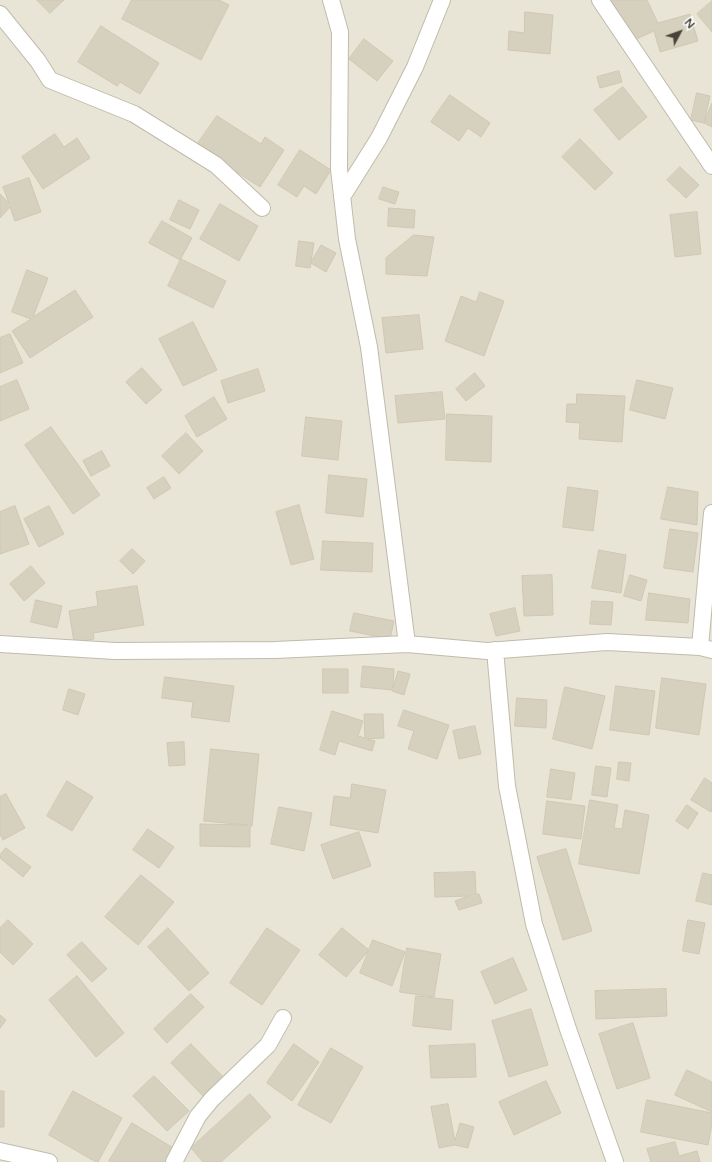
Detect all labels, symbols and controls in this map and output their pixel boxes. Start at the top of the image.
north arrow [660,12,700,52]
text: N [682,16,697,31]

